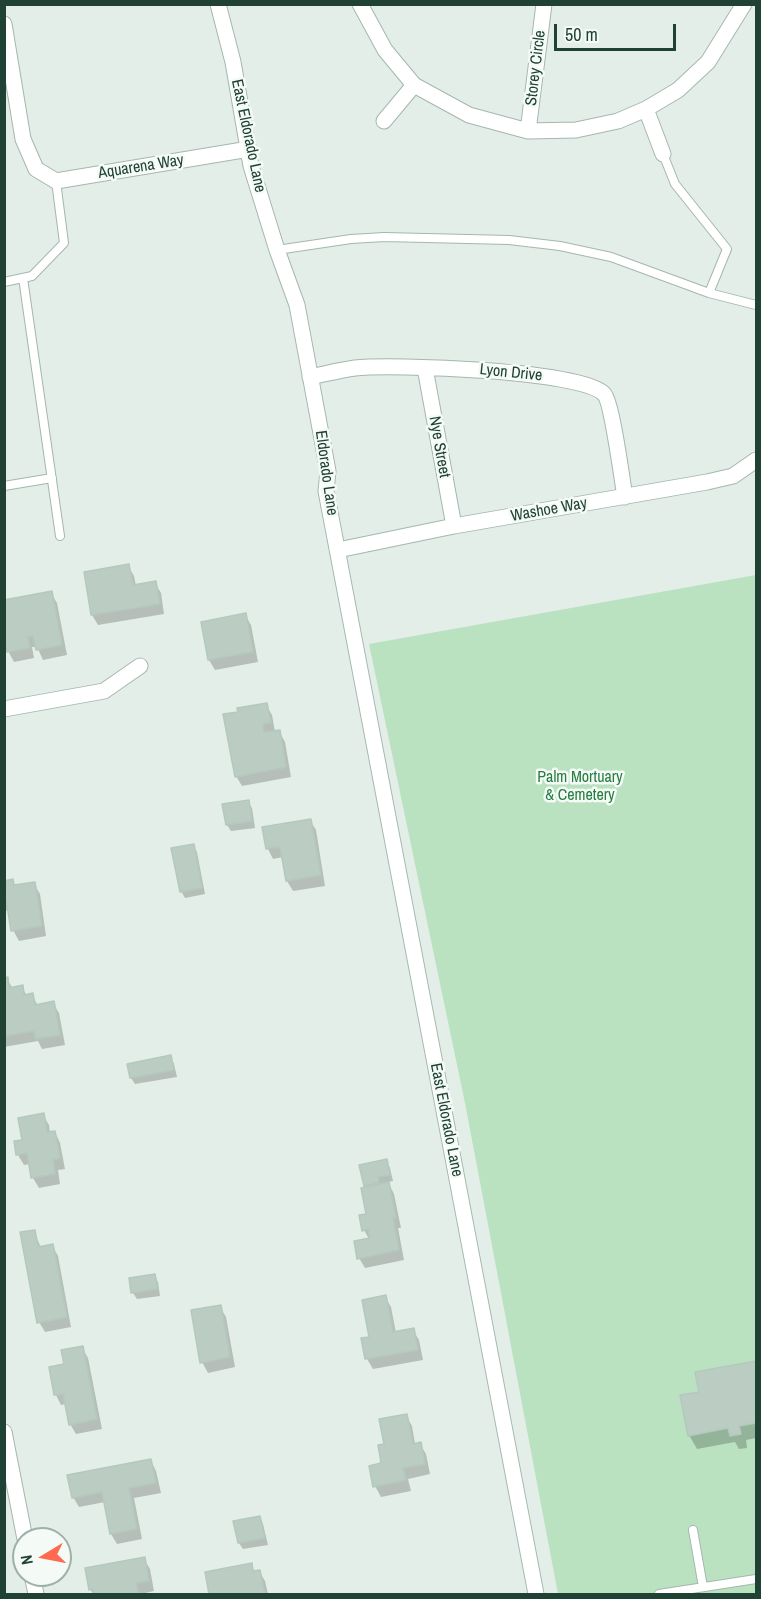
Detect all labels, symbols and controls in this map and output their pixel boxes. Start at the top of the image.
scale bar [557,12,678,50]
text: 50 m [565,22,598,47]
street label: Storey Circle [522,29,550,107]
street label: East Eldorado Lane [227,78,269,194]
street label: Aquarena Way [97,151,185,183]
street label: Lyon Drive [479,360,543,386]
street label: Nye Street [424,415,454,479]
street label: Eldorado Lane [311,429,341,517]
street label: Washoe Way [509,494,589,526]
park label: Palm Mortuary & Cemetery [537,768,623,806]
street label: East Eldorado Lane [426,1062,466,1178]
north arrow [12,1527,72,1587]
text: N [15,1553,38,1566]

